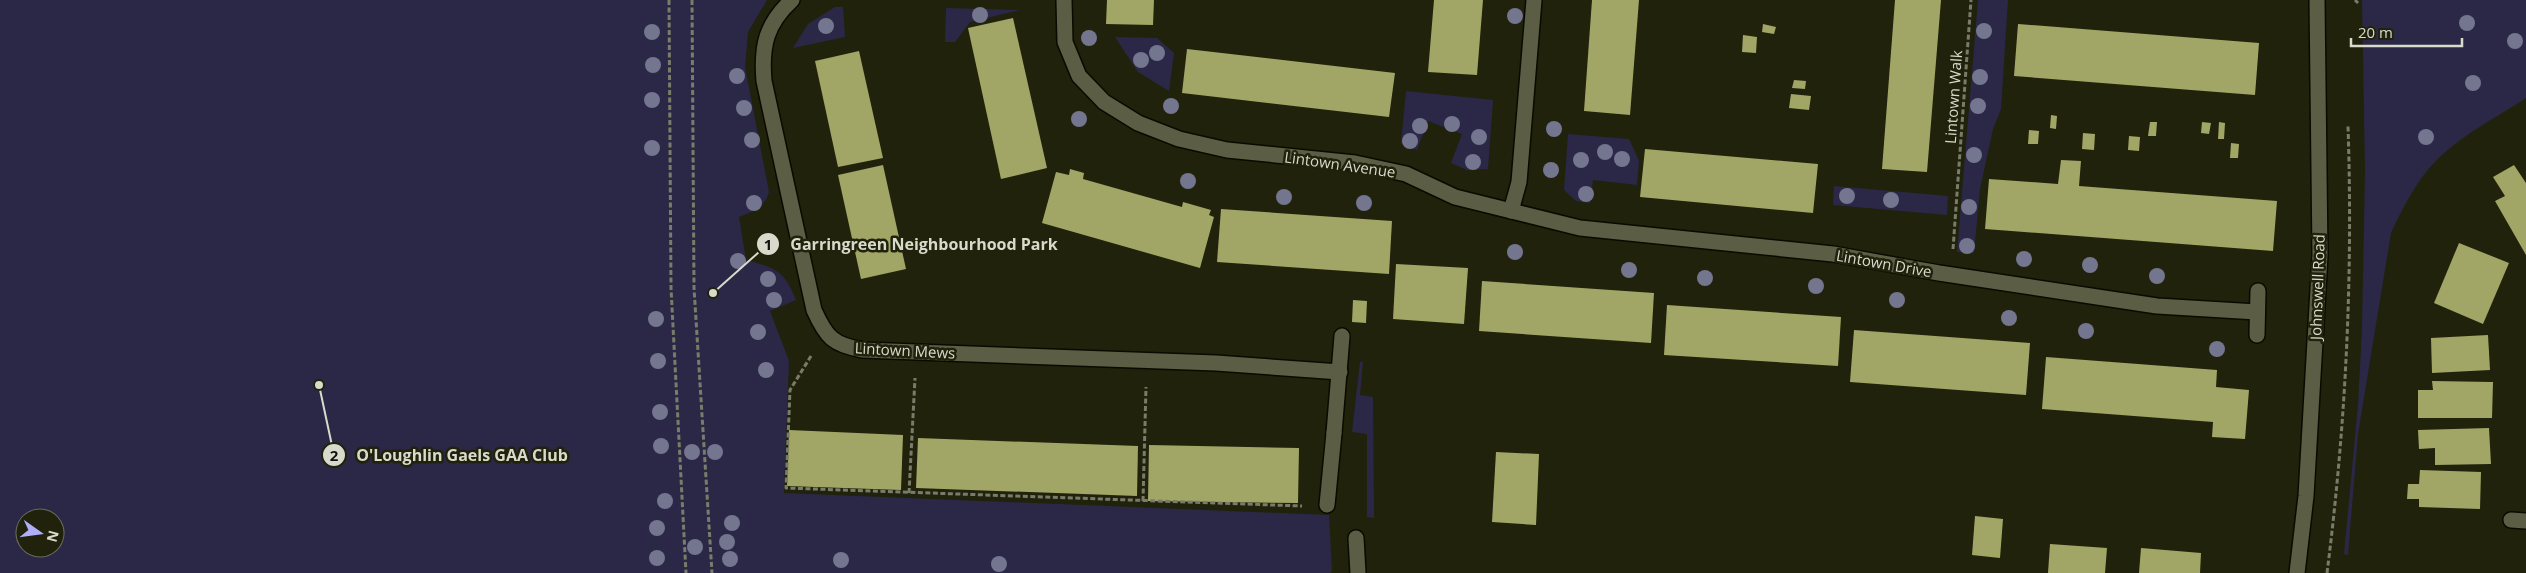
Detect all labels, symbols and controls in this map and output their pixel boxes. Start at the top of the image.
scale bar [2351,15,2462,47]
text: 20 m [2358,22,2393,42]
street label: Lintown Walk [1940,49,1966,144]
street label: Lintown Avenue [1283,146,1397,182]
callout: Garringreen Neighbourhood Park [755,229,1068,260]
text: Garringreen Neighbourhood Park [790,233,1058,255]
text: 1 [764,234,772,254]
street label: Johnswell Road [2305,234,2329,342]
street label: Lintown Drive [1835,245,1933,281]
street label: Lintown Mews [854,337,956,363]
callout: O'Loughlin Gaels GAA Club [321,440,578,471]
text: O'Loughlin Gaels GAA Club [356,444,568,466]
text: 2 [330,445,339,465]
north arrow [15,508,65,558]
text: N [43,528,64,544]

